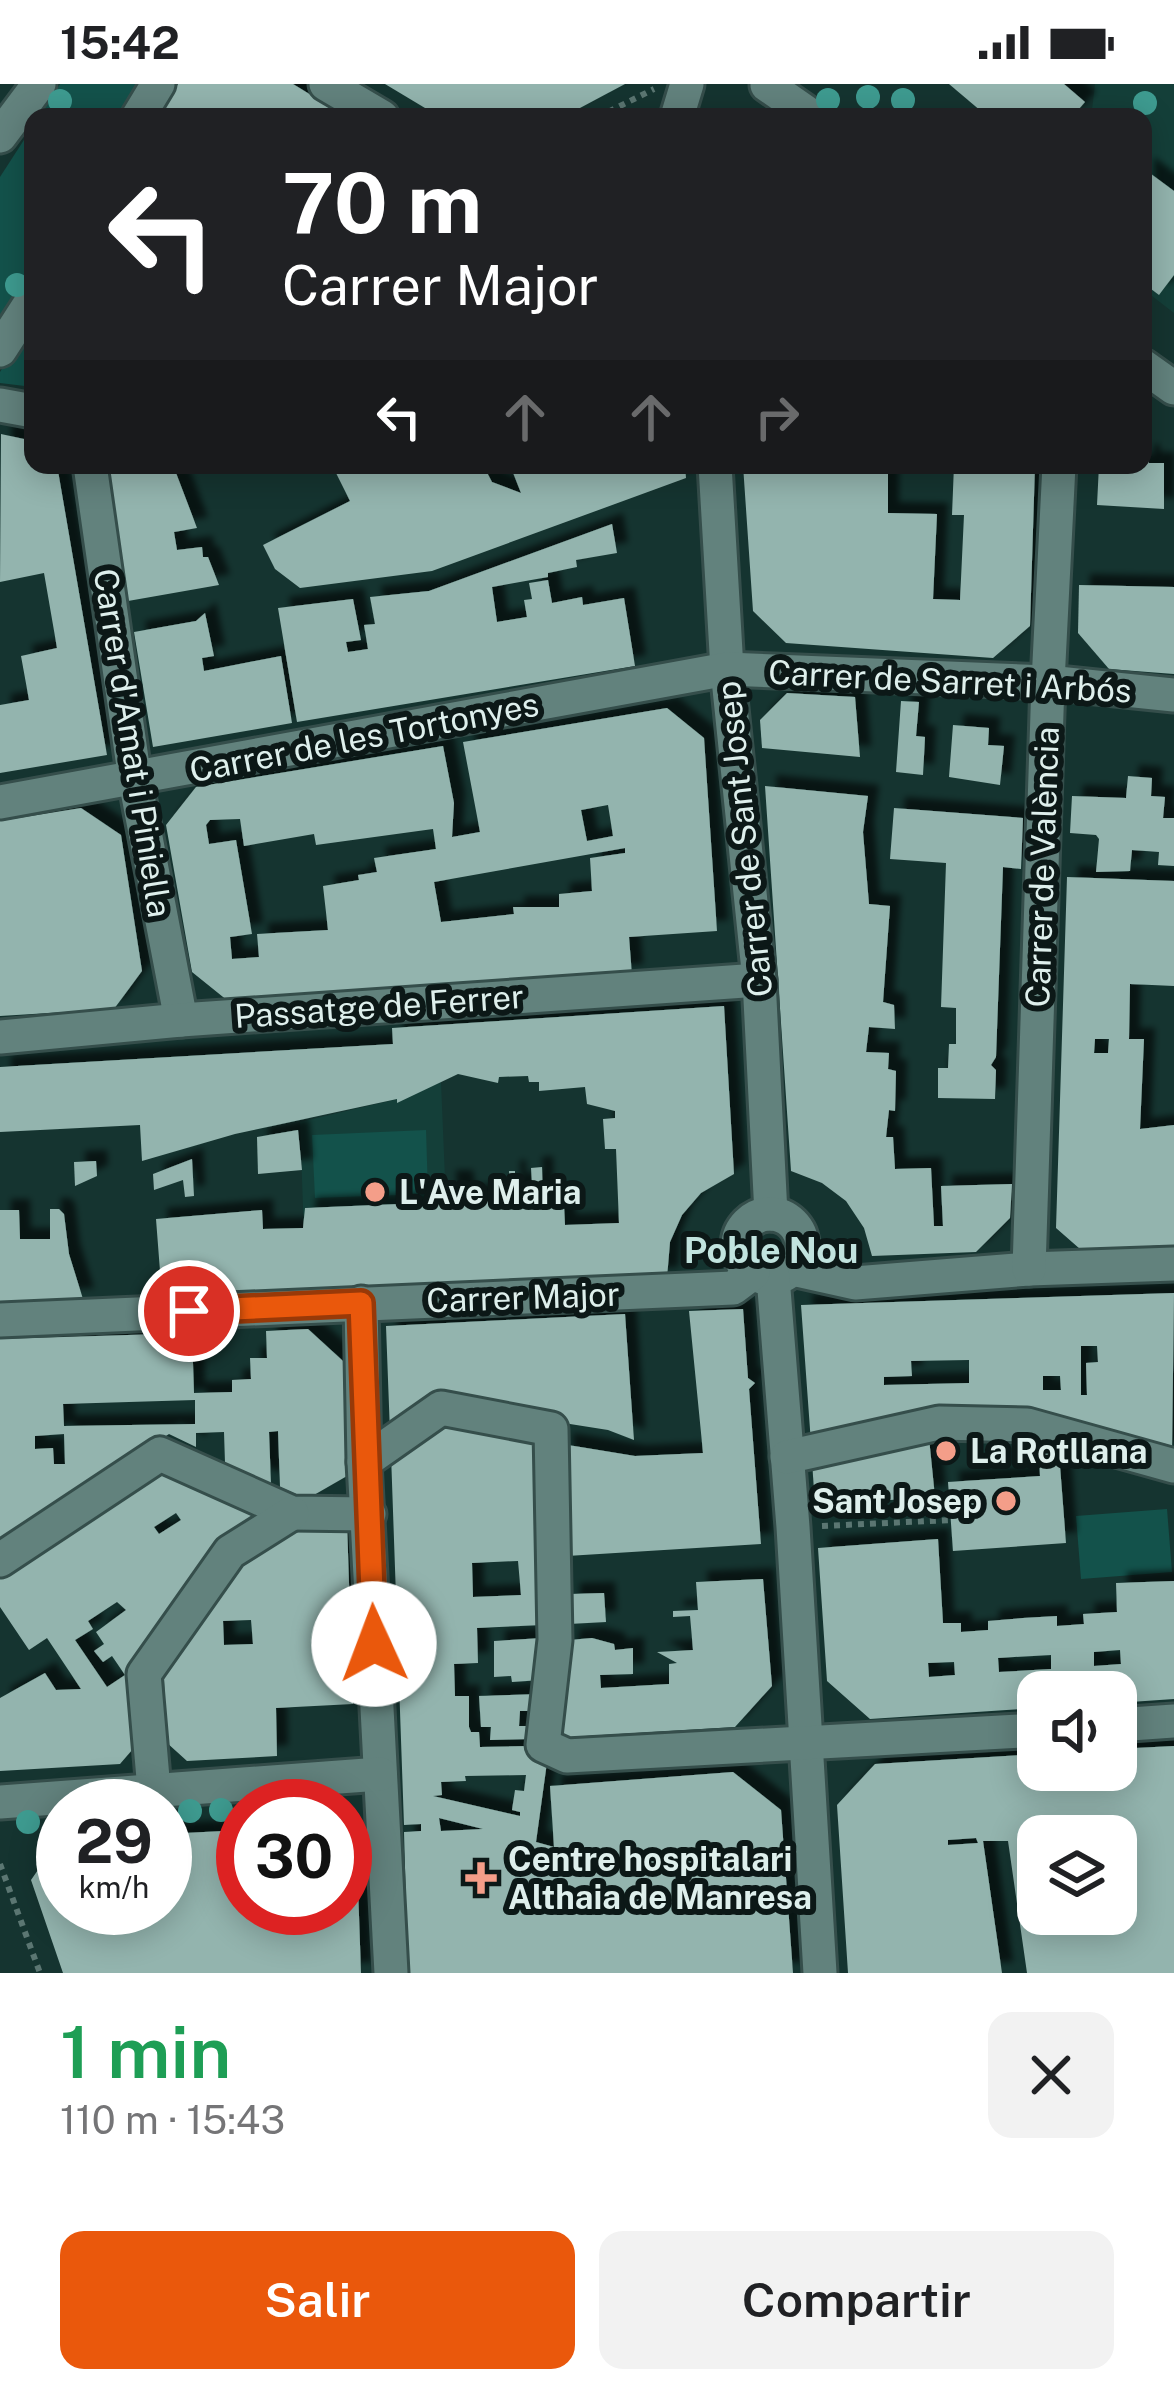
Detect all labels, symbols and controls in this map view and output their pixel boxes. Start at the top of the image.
text: 15:42 [60,16,180,69]
text: 70 m [282,153,482,252]
icon: left [84,156,240,312]
text: Carrer Major [282,254,599,317]
icon: left [366,384,432,450]
icon: ahead [492,384,558,450]
icon: ahead [618,384,684,450]
icon: right [744,384,810,450]
street label: Carrer d'Amat i Piniella [87,566,179,920]
street label: Carrer de Sarret i Arbós [767,653,1133,709]
street label: Carrer de Sant Josep [709,679,779,999]
street label: Carrer de les Tortonyes [186,685,542,789]
street label: Carrer de València [1018,726,1066,1008]
street label: Passatge de Ferrer [233,977,525,1035]
place label: L'Ave Maria [399,1173,581,1211]
marker: L'Ave Maria [362,1179,388,1205]
district label: Poble Nou [684,1229,858,1271]
pin [138,1260,240,1362]
street label: Carrer Major [426,1275,620,1319]
icon: arrive [156,1278,222,1344]
place label: La Rotllana [970,1432,1147,1470]
marker: La Rotllana [933,1438,959,1464]
place label: Sant Josep [812,1482,982,1520]
marker: Sant Josep [993,1488,1019,1514]
position arrow [311,1581,437,1707]
map controls [1017,1671,1137,1935]
button: sound [1017,1671,1137,1791]
speed limit sign: 30 [216,1779,372,1935]
text: 29 [75,1806,153,1877]
button: layers [1017,1815,1137,1935]
place label: Centre hospitalari Althaia de Manresa [508,1840,812,1916]
marker: Centre hospitalari Althaia de Manresa [465,1862,497,1894]
text: km/h [79,1869,149,1905]
text: 1 min [60,2010,231,2094]
button: close [988,2012,1114,2138]
text: 110 m · 15:43 [60,2097,285,2143]
button: Salir [60,2231,575,2369]
button: Compartir [599,2231,1114,2369]

